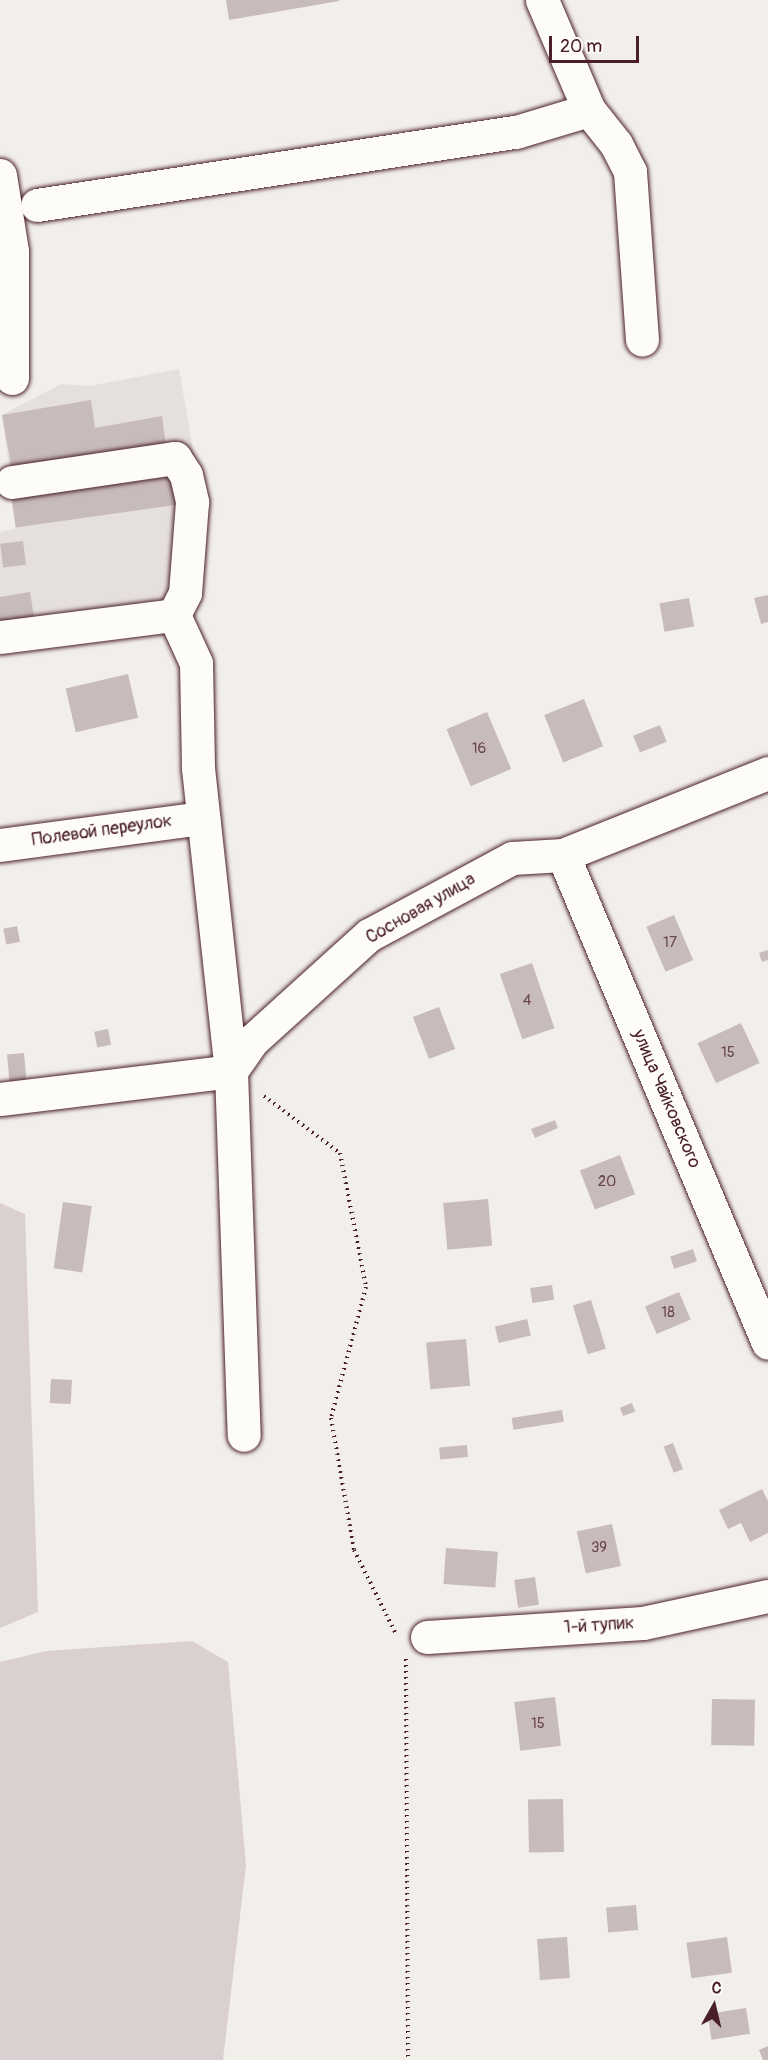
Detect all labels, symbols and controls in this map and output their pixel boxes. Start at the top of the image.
scale bar [552,24,642,62]
text: 20 m [560,35,602,58]
house number: 16 [472,740,486,758]
street label: Полевой переулок [30,810,174,852]
street label: Сосновая улица [362,869,480,949]
house number: 17 [663,934,677,952]
house number: 4 [523,992,531,1010]
street label: улица Чайковского [627,1027,705,1171]
house number: 15 [721,1044,735,1062]
house number: 20 [598,1173,616,1191]
house number: 18 [661,1304,675,1322]
house number: 39 [591,1539,607,1557]
street label: 1-й тупик [563,1613,635,1639]
house number: 15 [531,1715,545,1733]
north arrow [684,1976,744,2036]
text: С [710,1978,723,1999]

